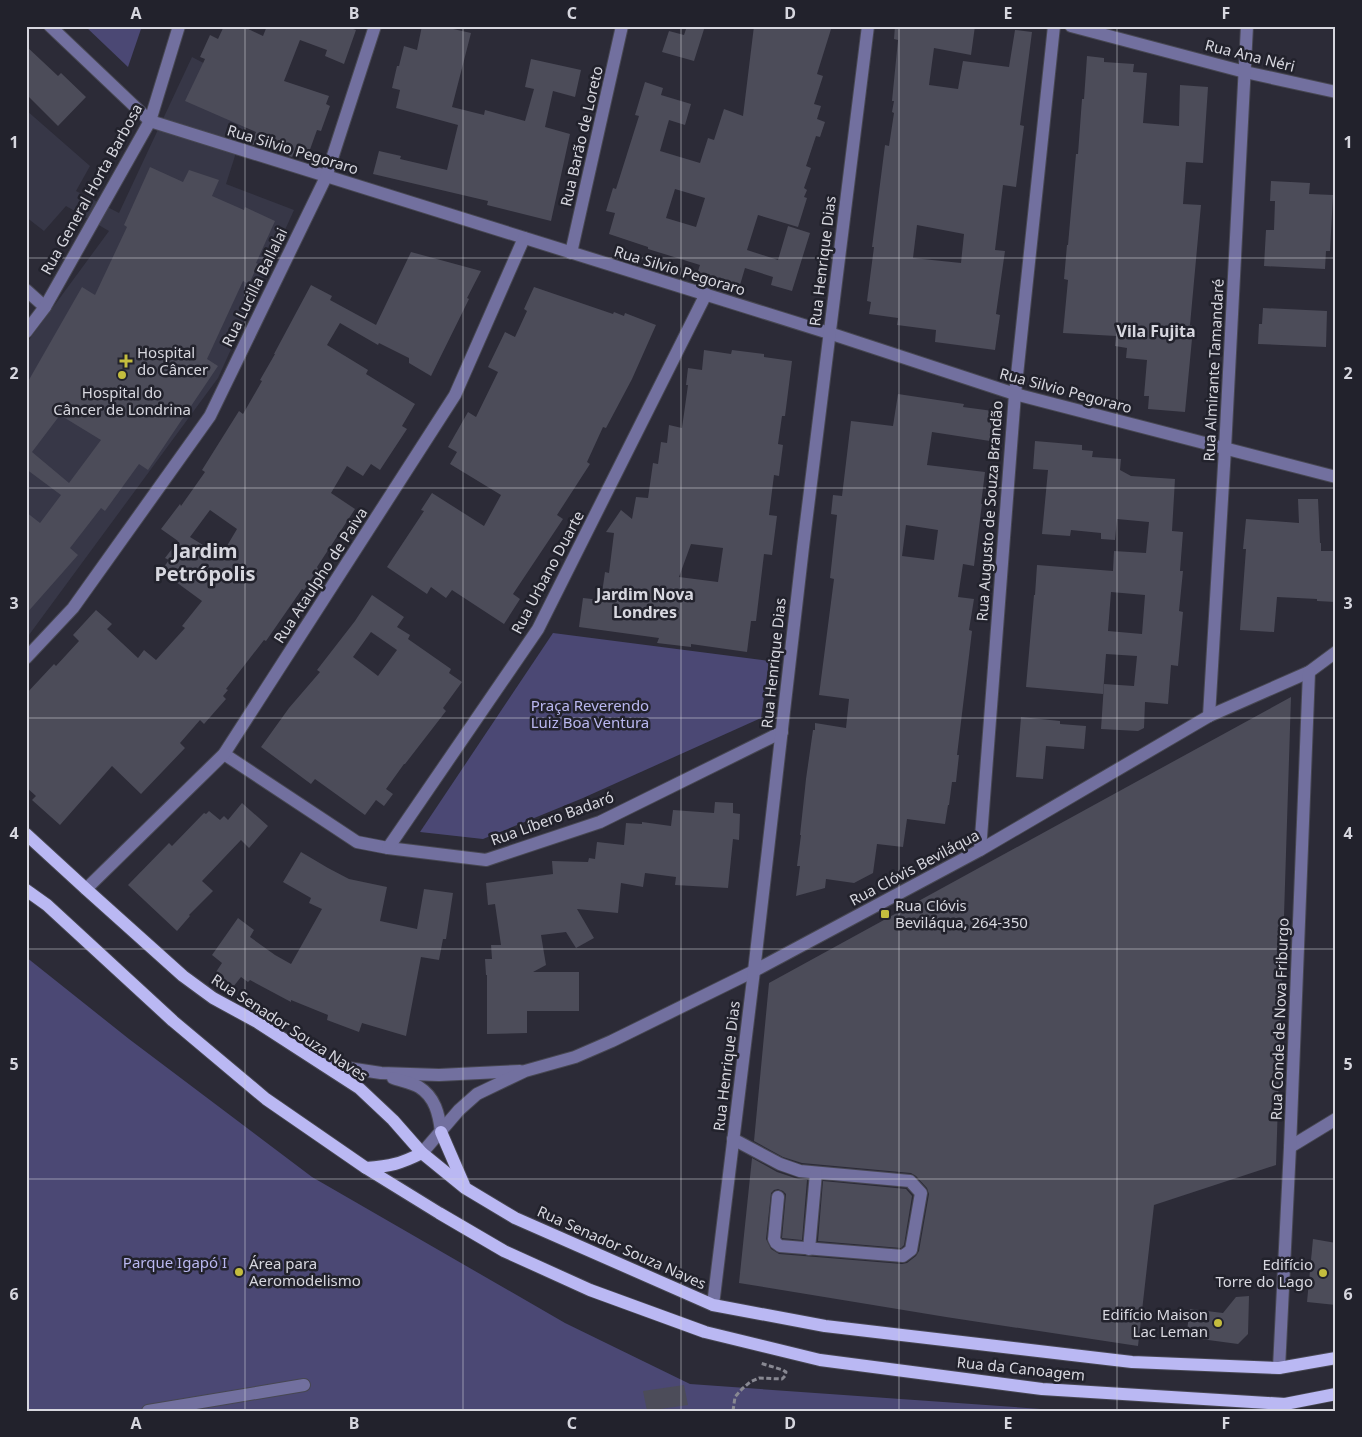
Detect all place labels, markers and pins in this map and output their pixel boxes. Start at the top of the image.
place label: Hospital do Câncer [137,342,208,379]
marker: Hospital do Câncer [119,354,133,368]
marker: Hospital do Câncer de Londrina [116,369,128,381]
place label: Hospital do Câncer de Londrina [53,382,191,419]
place label: Rua Clóvis Beviláqua, 264-350 [895,895,1028,932]
marker: Rua Clóvis Beviláqua, 264-350 [879,908,891,920]
place label: Área para Aeromodelismo [249,1253,361,1290]
place label: Edifício Torre do Lago [1215,1254,1313,1291]
marker: Área para Aeromodelismo [233,1266,245,1278]
marker: Edifício Torre do Lago [1317,1267,1329,1279]
place label: Edifício Maison Lac Leman [1102,1304,1208,1341]
marker: Edifício Maison Lac Leman [1212,1317,1224,1329]

